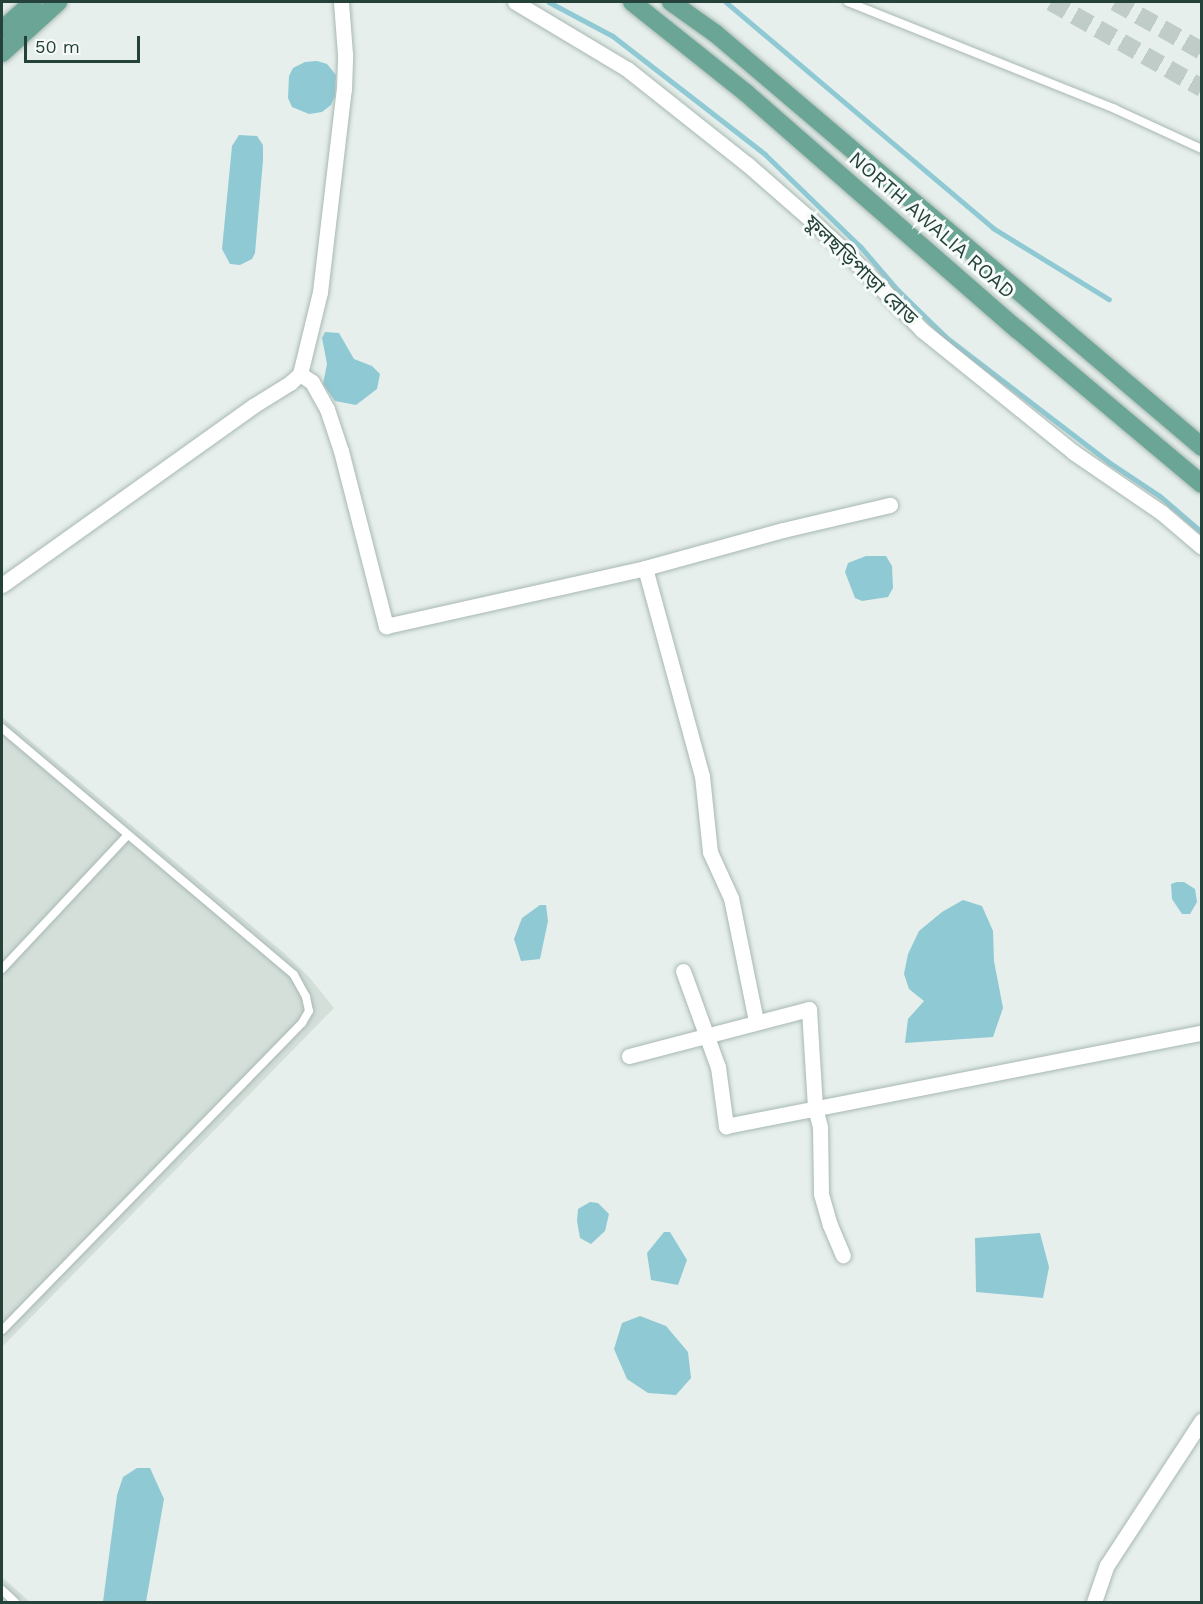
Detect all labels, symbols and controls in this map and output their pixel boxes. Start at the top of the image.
scale bar [27,24,142,62]
text: 50 m [35,36,80,57]
street label: NORTH AWALIA ROAD [844,146,1020,304]
street label: ফুলছড়িপাড়া রোড [800,210,922,330]

